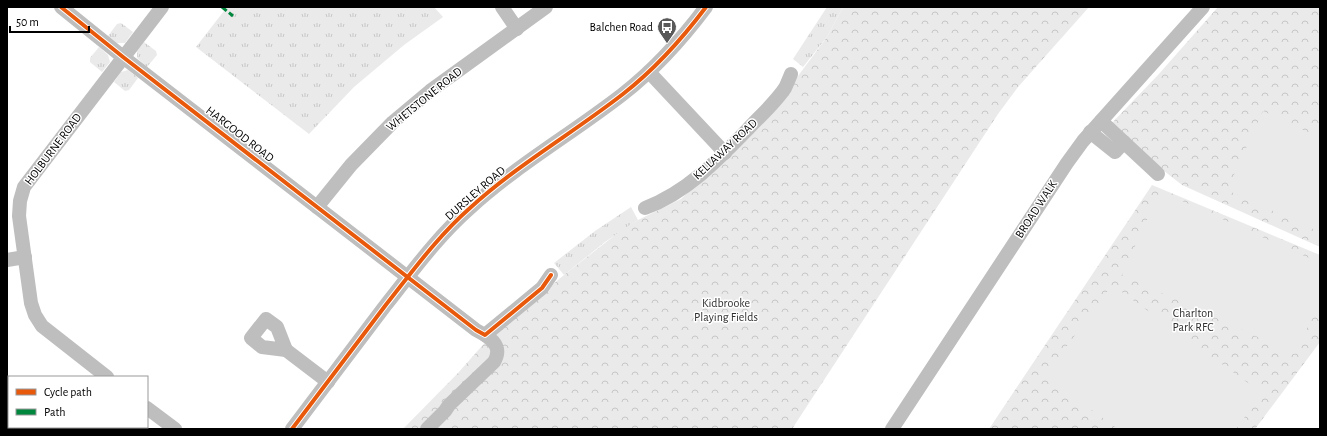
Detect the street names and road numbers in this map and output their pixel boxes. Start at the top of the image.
street label: WHETSTONE ROAD [384,65,464,133]
street label: HARGOOD ROAD [204,104,276,164]
street label: HOLBURNE ROAD [22,111,84,187]
street label: KELLAWAY ROAD [691,116,760,182]
street label: DURSLEY ROAD [443,164,508,222]
street label: BROAD WALK [1013,178,1059,240]

